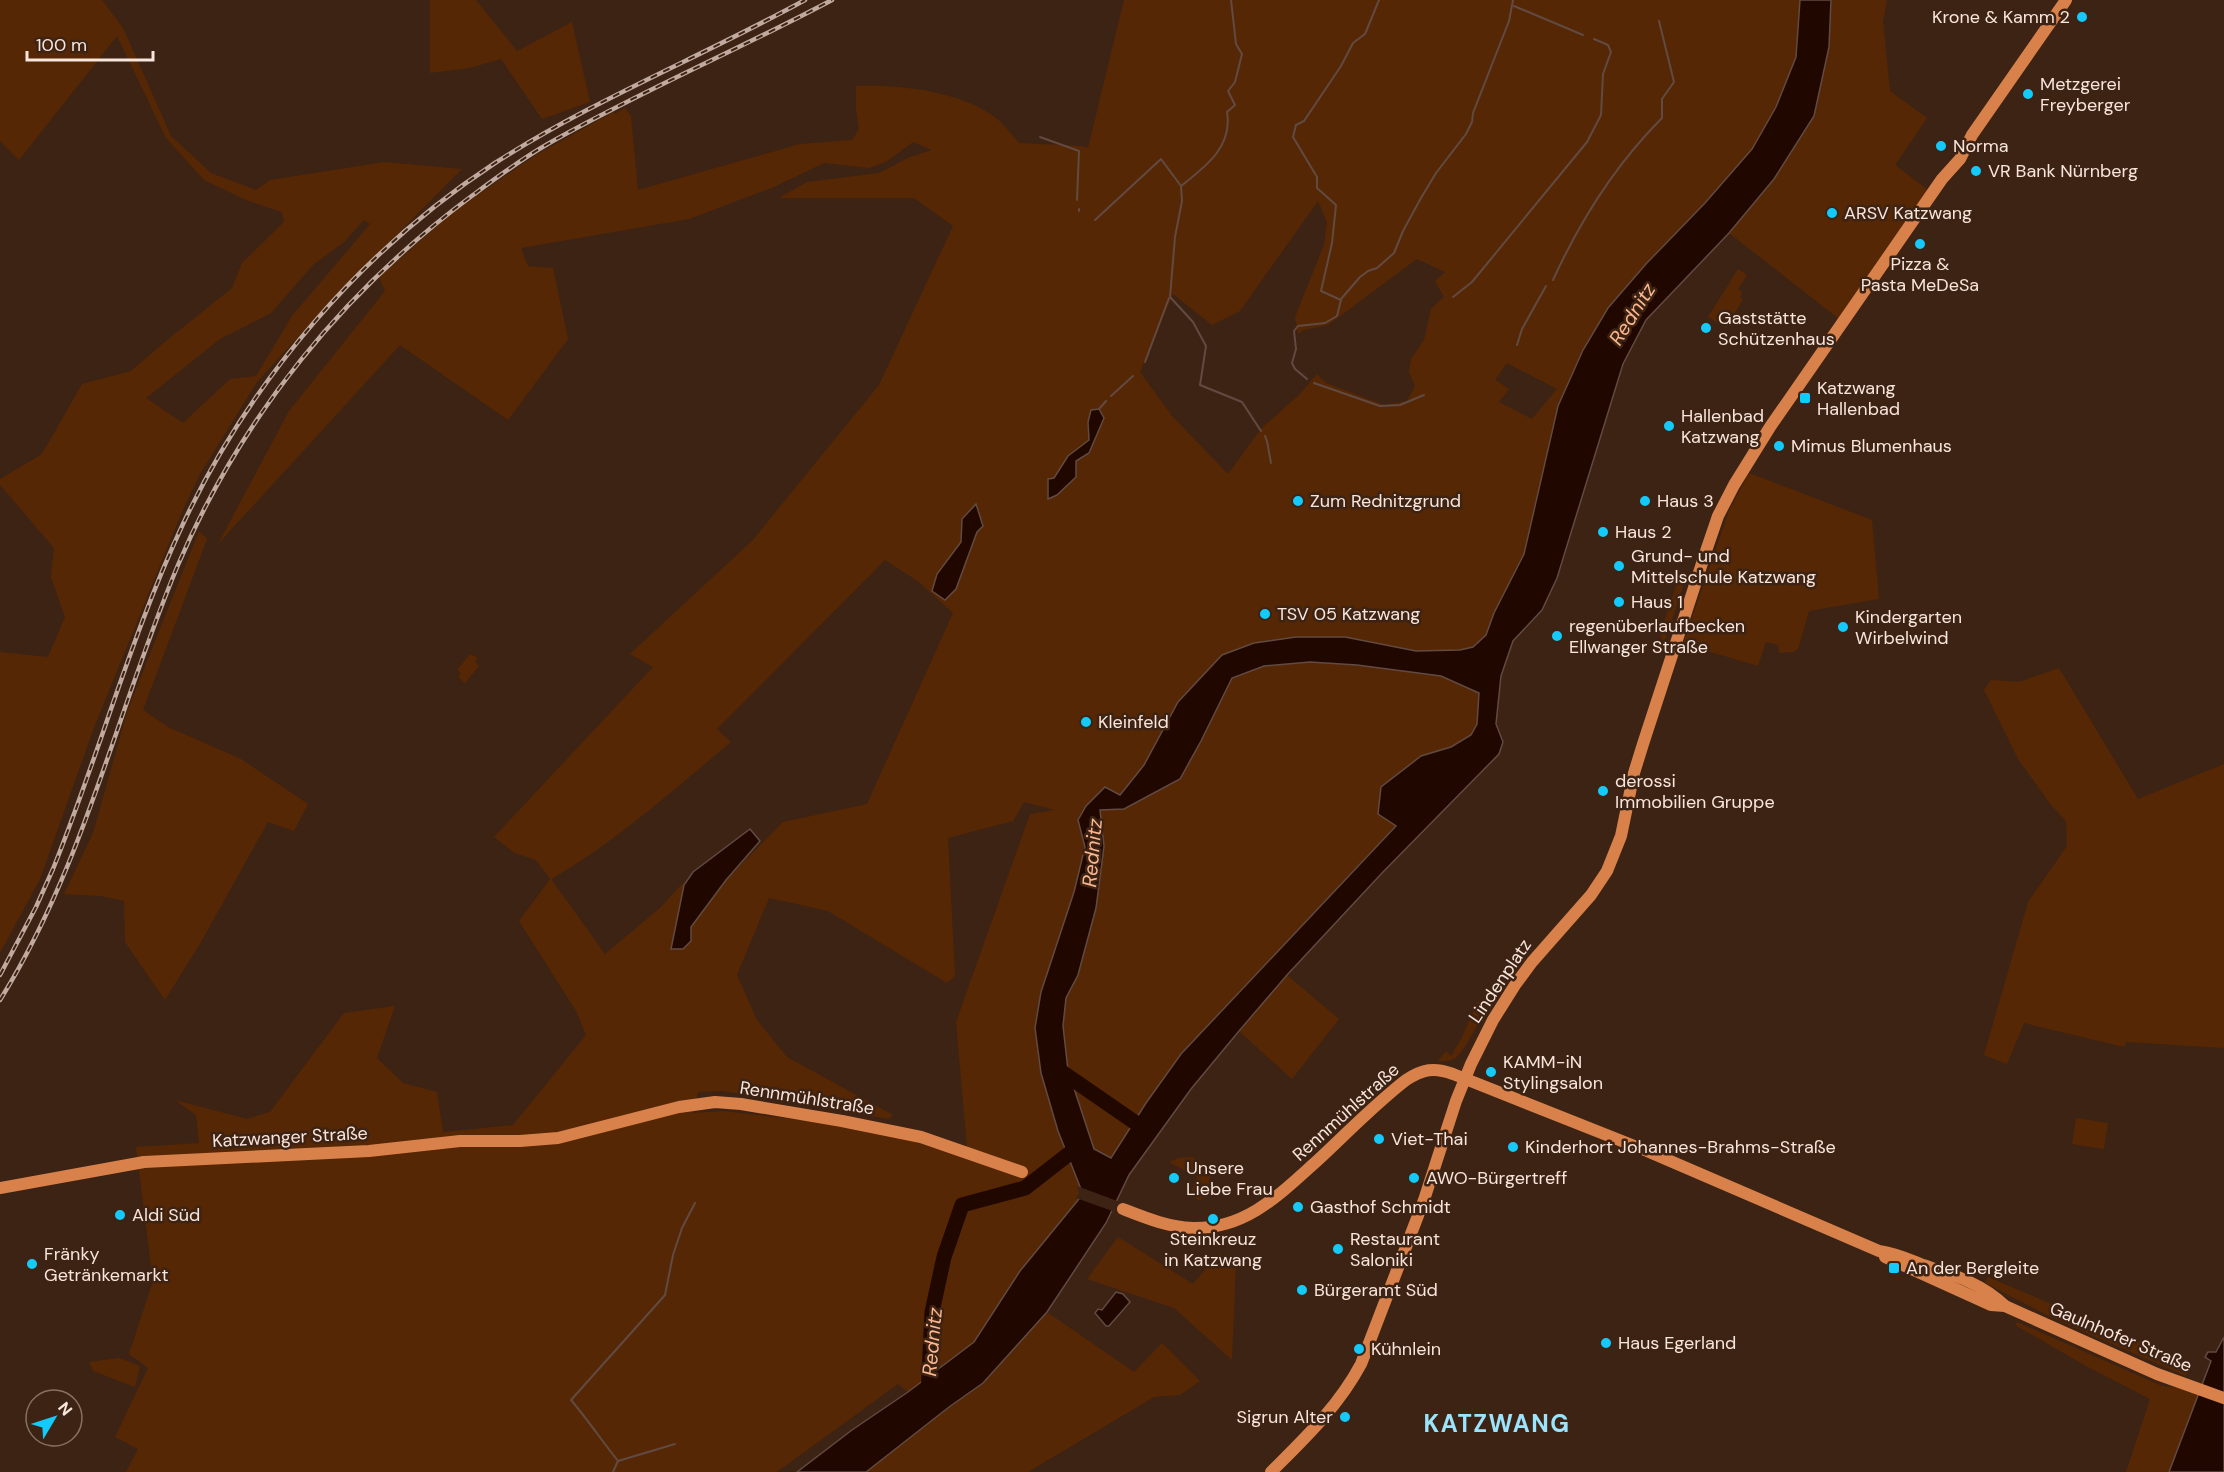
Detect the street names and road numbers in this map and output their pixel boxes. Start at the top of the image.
street label: Lindenplatz [1463,934,1537,1028]
street label: Rennmühlstraße [1288,1058,1404,1166]
street label: Rennmühlstraße [738,1076,876,1120]
street label: Katzwanger Straße [212,1121,368,1153]
street label: Gaulnhofer Straße [2046,1296,2196,1378]

